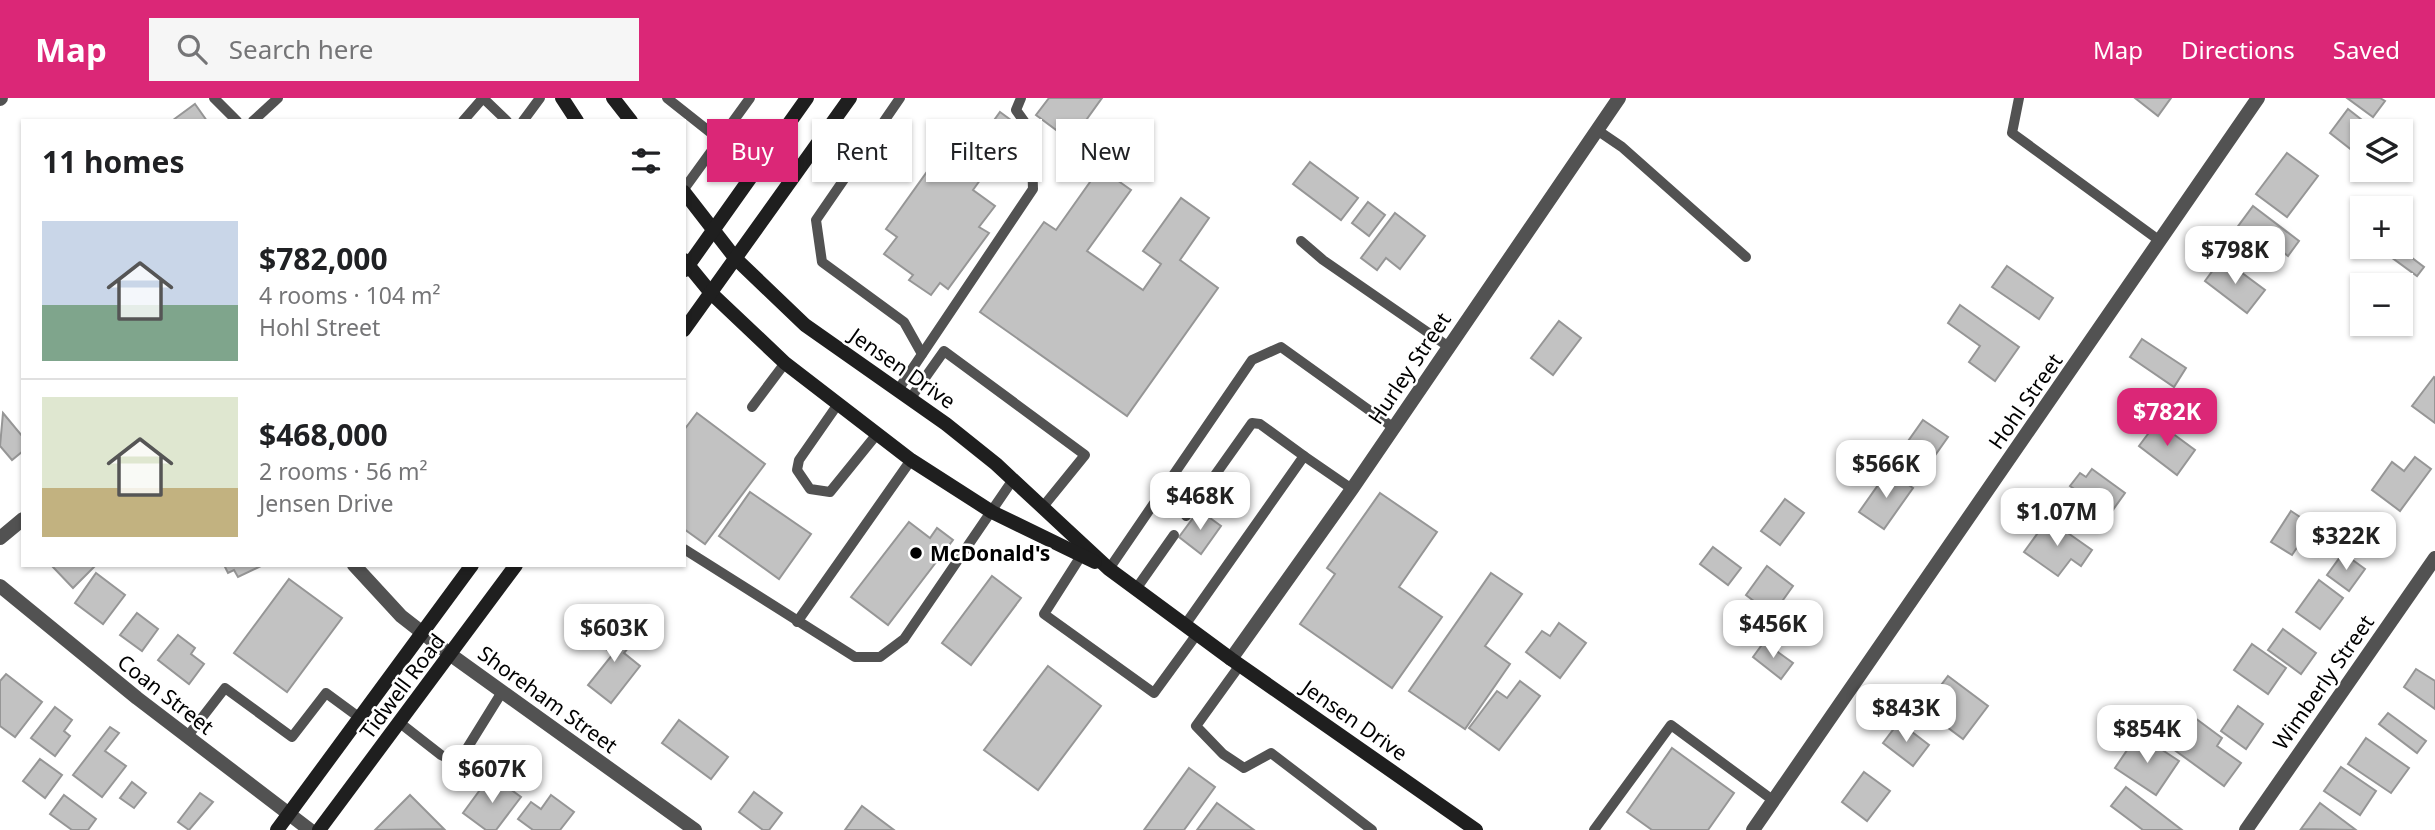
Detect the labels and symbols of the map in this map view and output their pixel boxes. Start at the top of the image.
pin: $798K [2186,226,2284,286]
street label: Hurley Street [1361,306,1457,429]
street label: Jensen Drive [843,320,961,415]
street label: Hohl Street [1982,347,2068,454]
pin: $782K [2118,388,2216,448]
pin: $566K [1837,440,1935,500]
pin: $468K [1151,472,1249,532]
pin: $1.07M [2000,489,2114,548]
pin: $322K [2297,512,2395,572]
place label: McDonald's [930,539,1050,567]
marker: McDonald's [908,545,924,561]
pin: $456K [1724,601,1822,660]
pin: $603K [565,604,663,664]
street label: Wimberly Street [2266,609,2380,755]
street label: Tidwell Road [353,628,451,744]
street label: Shoreham Street [473,639,624,759]
street label: Coan Street [112,648,220,741]
street label: Jensen Drive [1295,672,1413,767]
pin: $843K [1857,684,1955,744]
pin: $854K [2098,706,2196,765]
pin: $607K [443,746,541,805]

